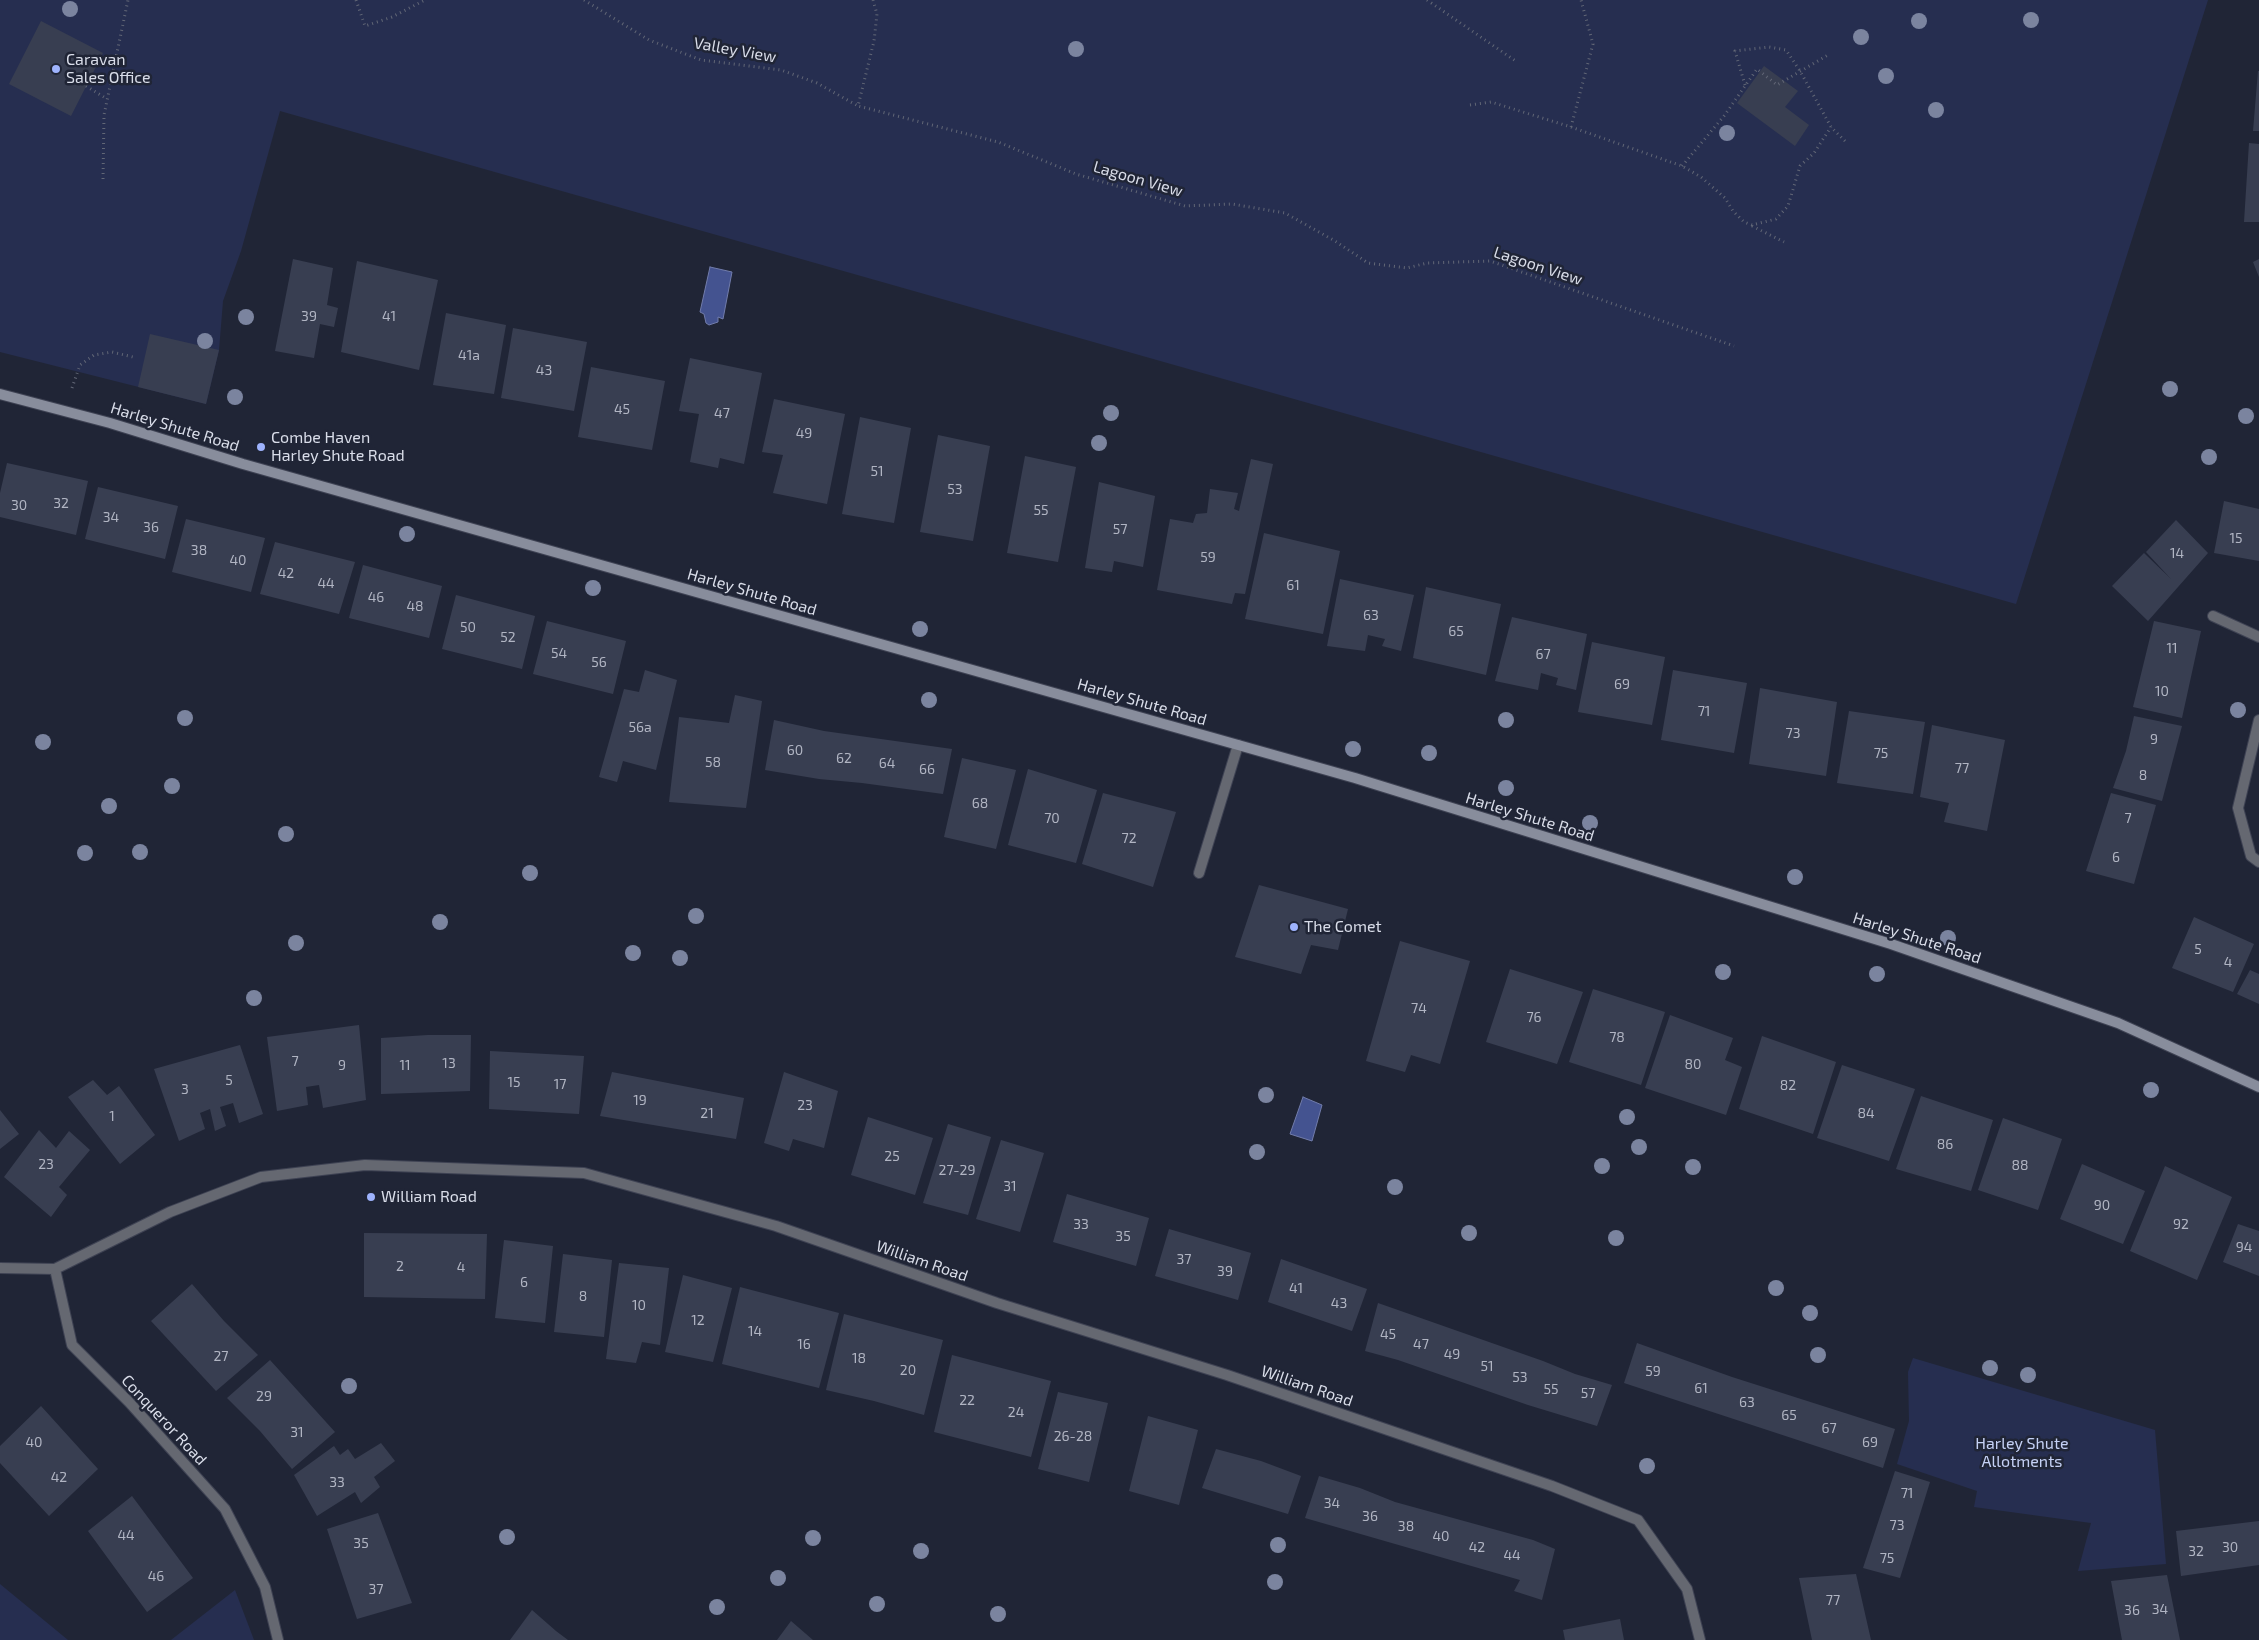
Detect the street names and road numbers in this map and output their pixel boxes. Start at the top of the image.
street label: Valley View [692,33,778,67]
street label: Lagoon View [1091,157,1185,201]
street label: Lagoon View [1491,243,1585,289]
street label: Harley Shute Road [108,398,242,456]
street label: Harley Shute Road [685,564,819,620]
street label: Harley Shute Road [1075,674,1209,730]
street label: Harley Shute Road [1463,788,1597,846]
street label: Harley Shute Road [1850,908,1984,968]
street label: William Road [874,1236,970,1286]
street label: William Road [1259,1361,1355,1411]
street label: Conqueror Road [117,1371,211,1469]

